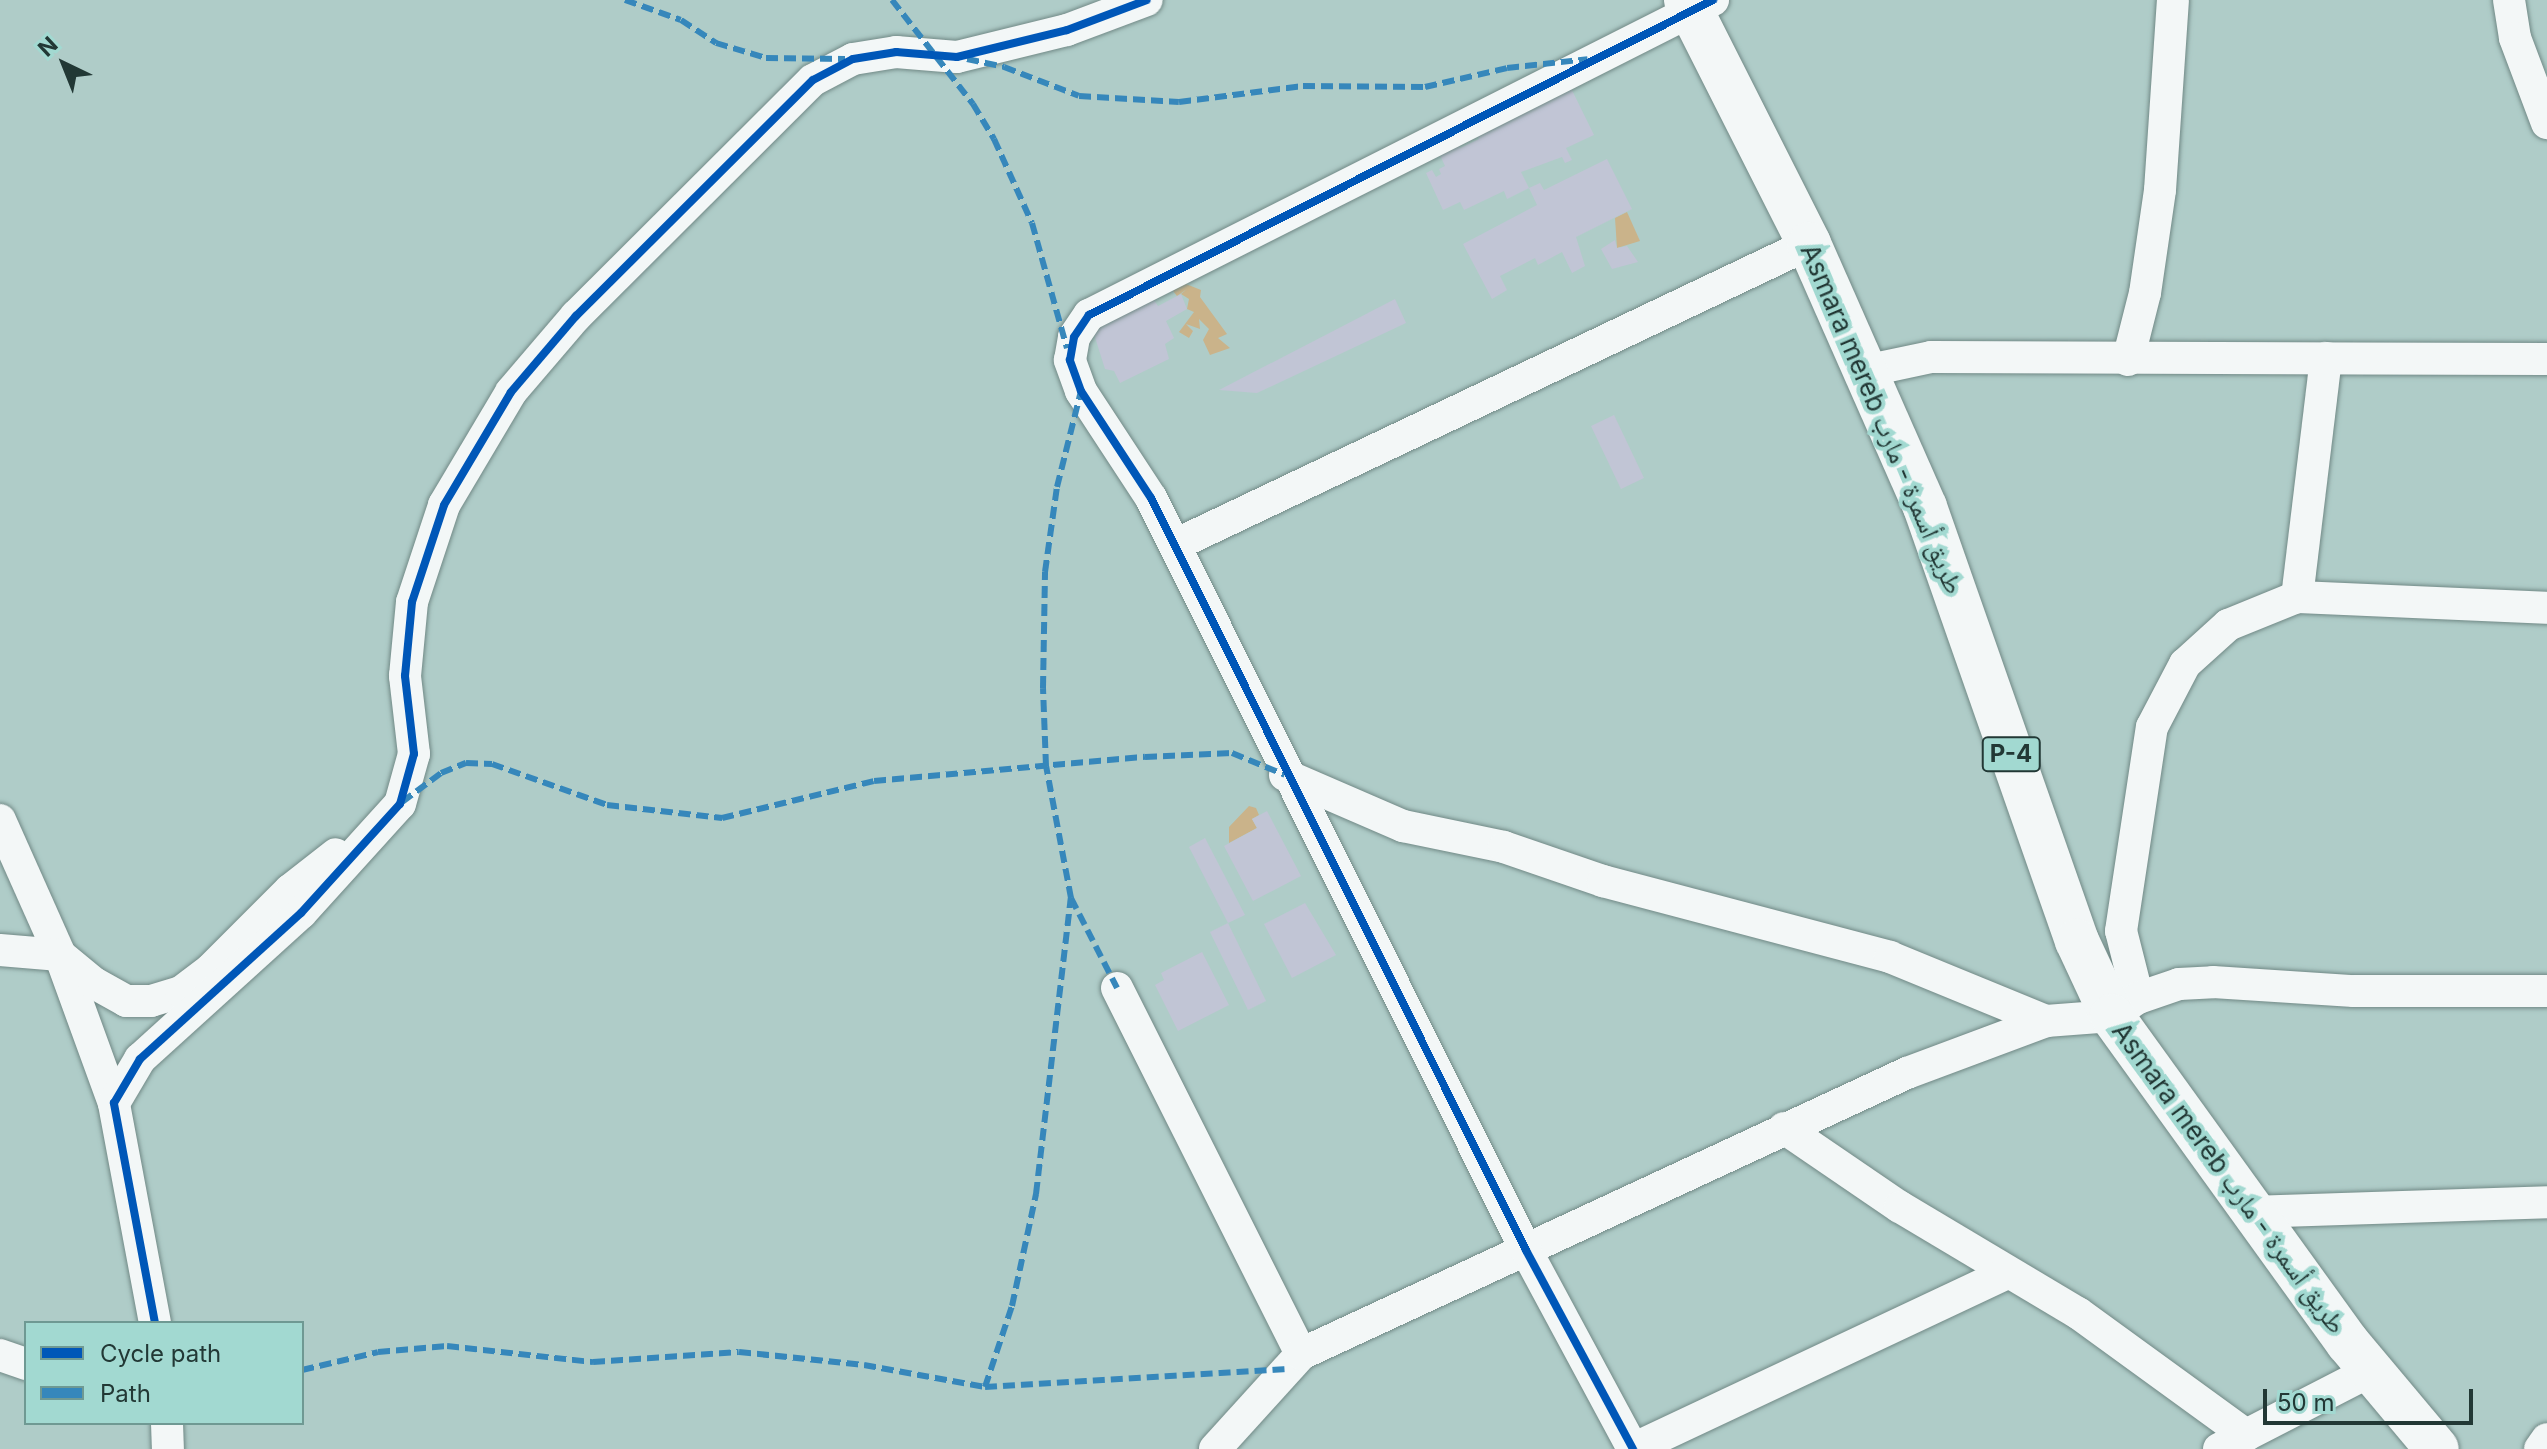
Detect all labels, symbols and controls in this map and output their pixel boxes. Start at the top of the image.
north arrow [24,24,104,104]
text: N [33,31,63,62]
street label: Asmara mereb طريق أسمرة - مارب [1794,239,1970,599]
road number: P-4 [1981,734,2041,774]
street label: Asmara mereb طريق أسمرة - مارب [2106,1016,2352,1340]
legend [24,1321,304,1425]
text: Cycle path [100,1339,221,1368]
scale bar [2267,1373,2477,1423]
text: Path [100,1379,151,1408]
text: 50 m [2277,1388,2335,1417]

